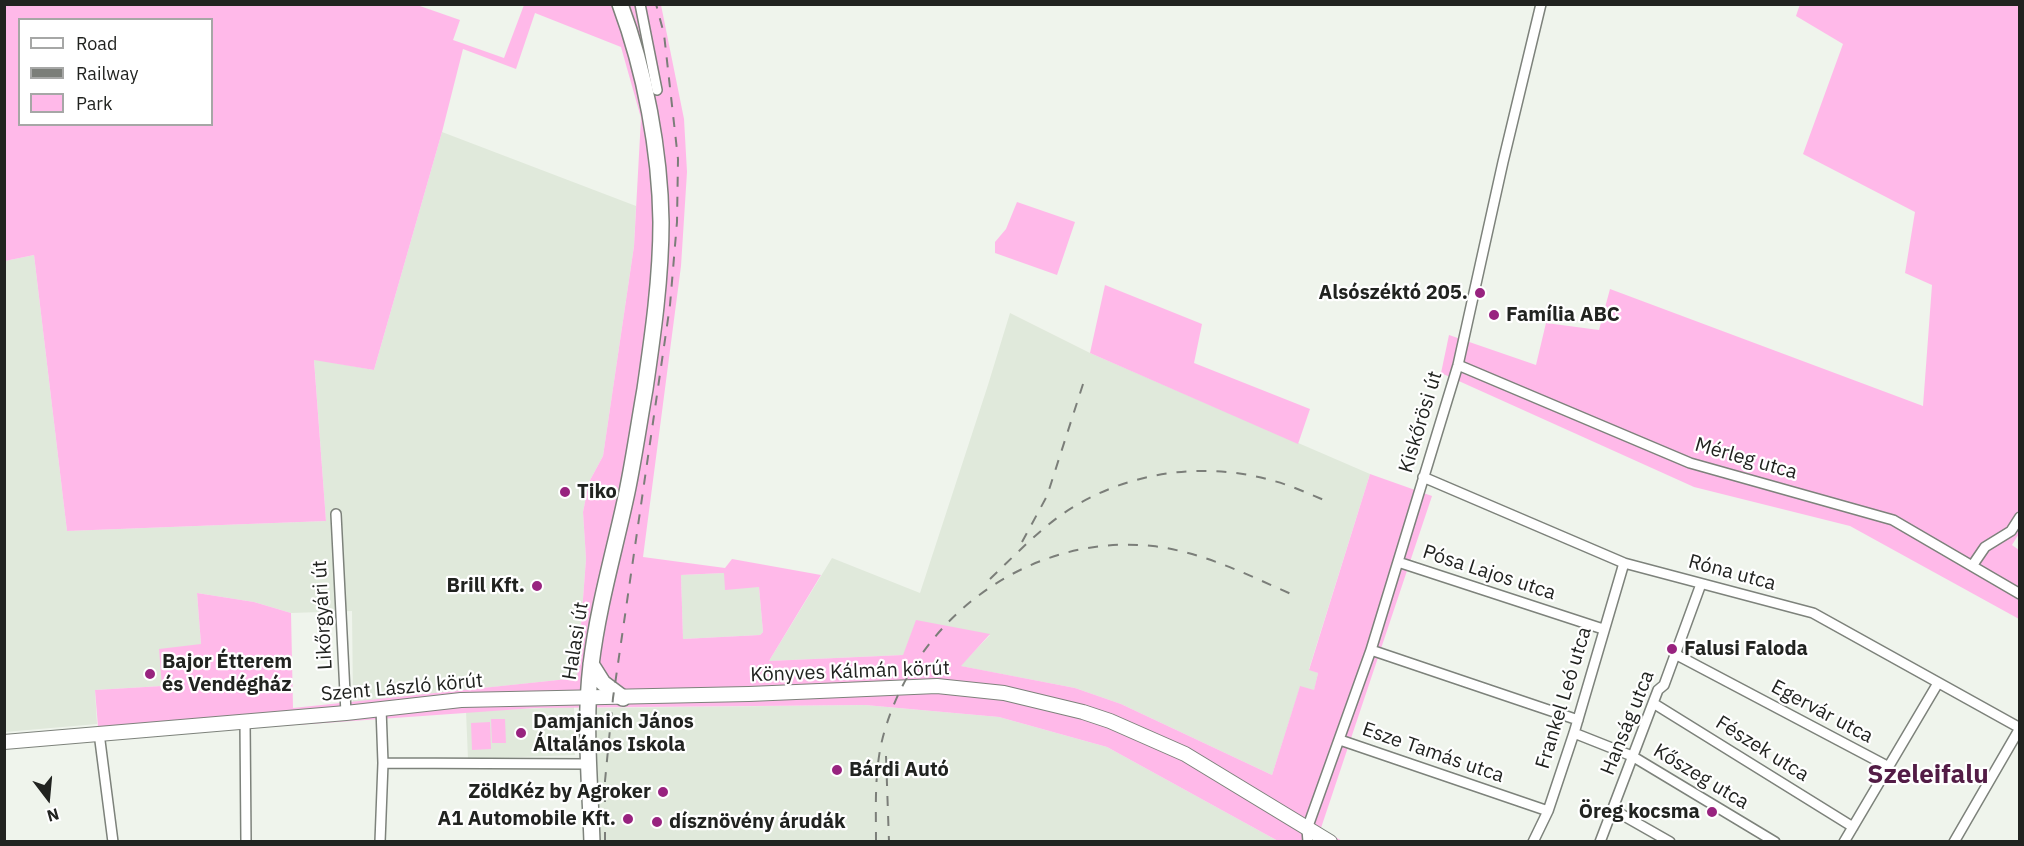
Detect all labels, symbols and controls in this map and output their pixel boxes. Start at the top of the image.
legend [18,18,213,126]
text: Road [76,32,117,55]
text: Railway [76,62,138,85]
text: Park [76,92,112,115]
place label: Alsószéktó 205. [1319,281,1468,305]
marker: Alsószéktó 205. [1473,286,1487,300]
place label: Família ABC [1506,303,1620,327]
marker: Família ABC [1487,308,1501,322]
street label: Kiskőrösi út [1394,368,1448,476]
street label: Mérleg utca [1692,433,1800,485]
place label: Tiko [577,480,617,504]
marker: Tiko [558,485,572,499]
street label: Pósa Lajos utca [1419,540,1559,606]
street label: Róna utca [1686,550,1778,596]
street label: Likőrgyári út [308,560,338,670]
place label: Brill Kft. [447,574,525,598]
marker: Brill Kft. [530,579,544,593]
street label: Halasi út [558,600,594,682]
street label: Frankel Leó utca [1531,624,1597,772]
place label: Falusi Faloda [1684,637,1808,661]
marker: Falusi Faloda [1665,642,1679,656]
place label: Bajor Étterem és Vendégház [162,650,292,697]
street label: Könyves Kálmán körút [750,657,950,687]
marker: Bajor Étterem és Vendégház [143,667,157,681]
street label: Hanság utca [1596,667,1660,779]
street label: Szent László körút [320,669,484,707]
street label: Egervár utca [1767,675,1877,749]
place label: Damjanich János Általános Iskola [533,710,694,757]
street label: Fészek utca [1711,711,1813,787]
street label: Esze Tamás utca [1359,718,1507,788]
marker: Damjanich János Általános Iskola [514,726,528,740]
street label: Kőszeg utca [1649,739,1753,815]
place label: Bárdi Autó [849,758,949,782]
district label: Szeleifalu [1867,759,1989,791]
marker: Bárdi Autó [830,763,844,777]
north arrow [18,768,78,828]
place label: ZöldKéz by Agroker [468,780,651,804]
marker: ZöldKéz by Agroker [656,785,670,799]
place label: Öreg kocsma [1579,800,1700,824]
text: N [45,804,61,827]
marker: Öreg kocsma [1705,805,1719,819]
place label: A1 Automobile Kft. [437,807,616,831]
place label: dísznövény árudák [669,810,846,834]
marker: A1 Automobile Kft. [621,812,635,826]
marker: dísznövény árudák [650,815,664,829]

